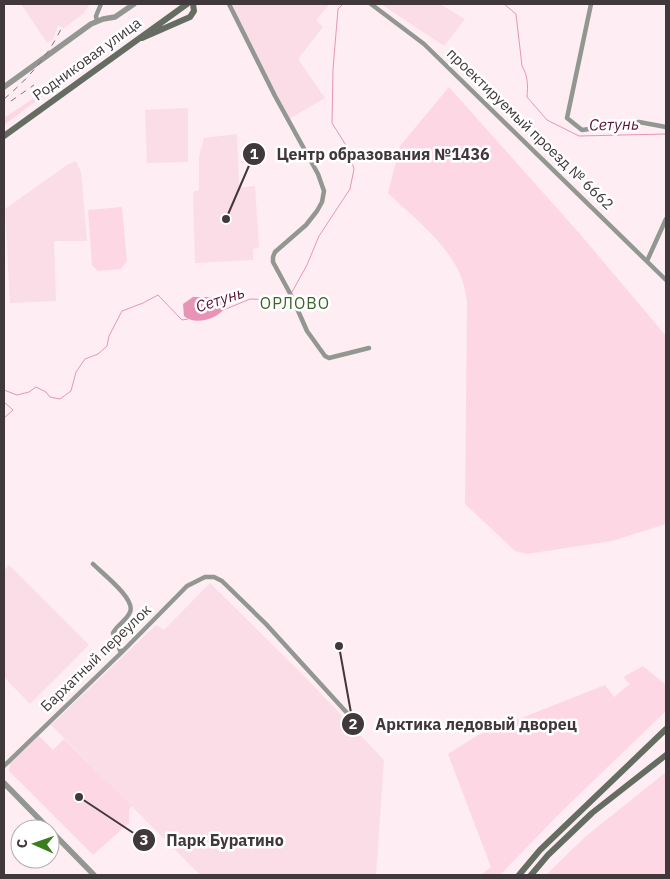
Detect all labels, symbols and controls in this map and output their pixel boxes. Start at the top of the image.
street label: Родниковая улица [29,13,145,104]
street label: проектируемый проезд № 6662 [443,44,618,214]
water label: Сетунь [589,114,639,134]
callout: Центр образования №1436 [242,139,500,170]
text: 1 [249,144,259,163]
text: Центр образования №1436 [276,144,490,164]
water label: Сетунь [193,282,247,316]
district label: ОРЛОВО [260,293,330,313]
street label: Бархатный переулок [36,600,155,715]
callout: Арктика ледовый дворец [340,709,587,740]
text: 2 [348,714,358,733]
text: Арктика ледовый дворец [375,714,577,734]
north arrow [10,819,60,869]
callout: Парк Буратино [131,825,293,856]
text: 3 [139,830,149,849]
text: Парк Буратино [166,830,284,850]
text: С [13,839,31,848]

